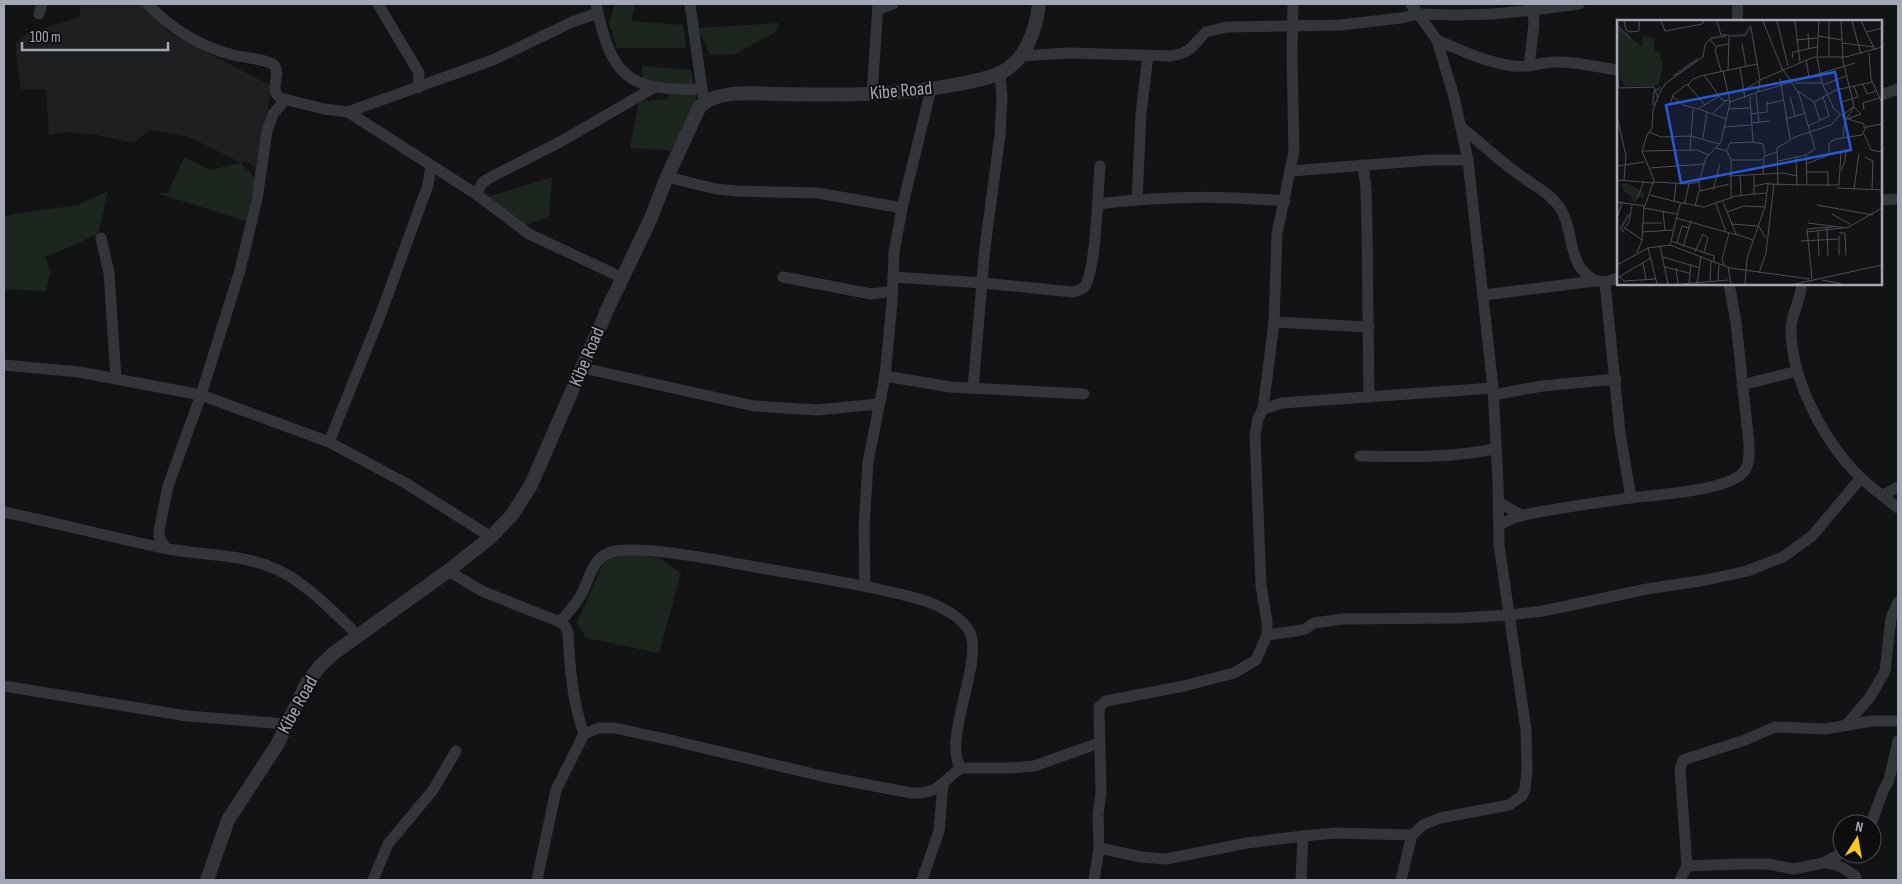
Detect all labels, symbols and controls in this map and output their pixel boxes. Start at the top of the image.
scale bar [22,20,169,52]
inset map [1617,20,1882,285]
text: 100 m [30,28,61,47]
street label: Kibe Road [869,77,933,105]
street label: Kibe Road [564,324,610,390]
street label: Kibe Road [273,672,323,738]
north arrow [1832,814,1882,864]
text: N [1854,818,1865,836]

